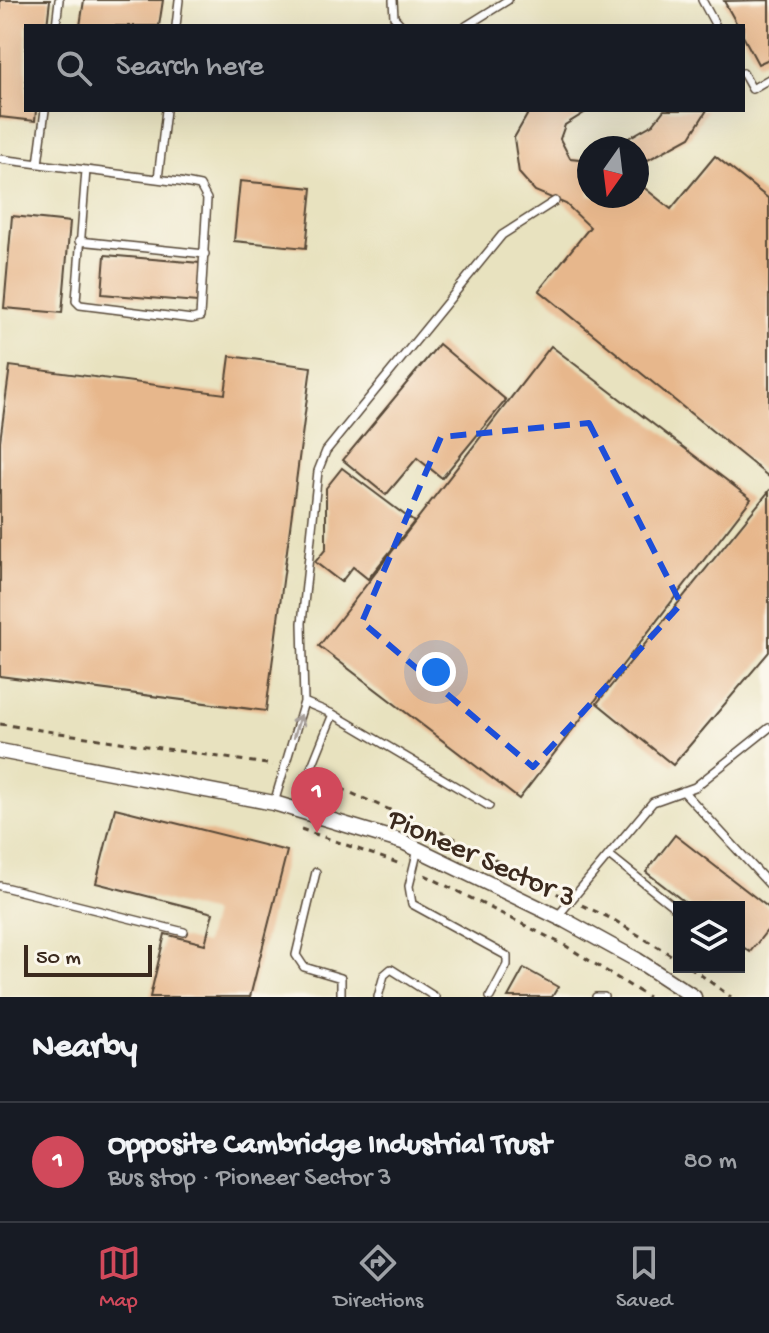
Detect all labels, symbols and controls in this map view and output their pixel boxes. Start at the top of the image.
search box [24,24,745,112]
icon: search [52,46,96,90]
text: Search here [116,51,264,86]
north arrow [577,136,649,208]
your location [416,652,456,692]
one-way arrow [290,713,305,739]
pin: 1 [291,767,343,833]
street label: Pioneer Sector 3 [381,803,581,917]
map controls [673,901,745,973]
button: layers [673,901,745,973]
scale bar [24,941,152,977]
text: 50 m [36,946,81,972]
text: Nearby [32,1029,137,1069]
text: Opposite Cambridge Industrial Trust [108,1129,551,1164]
text: 1 [53,1147,63,1178]
text: 80 m [683,1147,737,1178]
text: Bus stop · Pioneer Sector 3 [108,1164,392,1195]
tab: Map [97,1241,141,1315]
tab: Directions [334,1241,423,1315]
tab: Saved [616,1241,672,1315]

